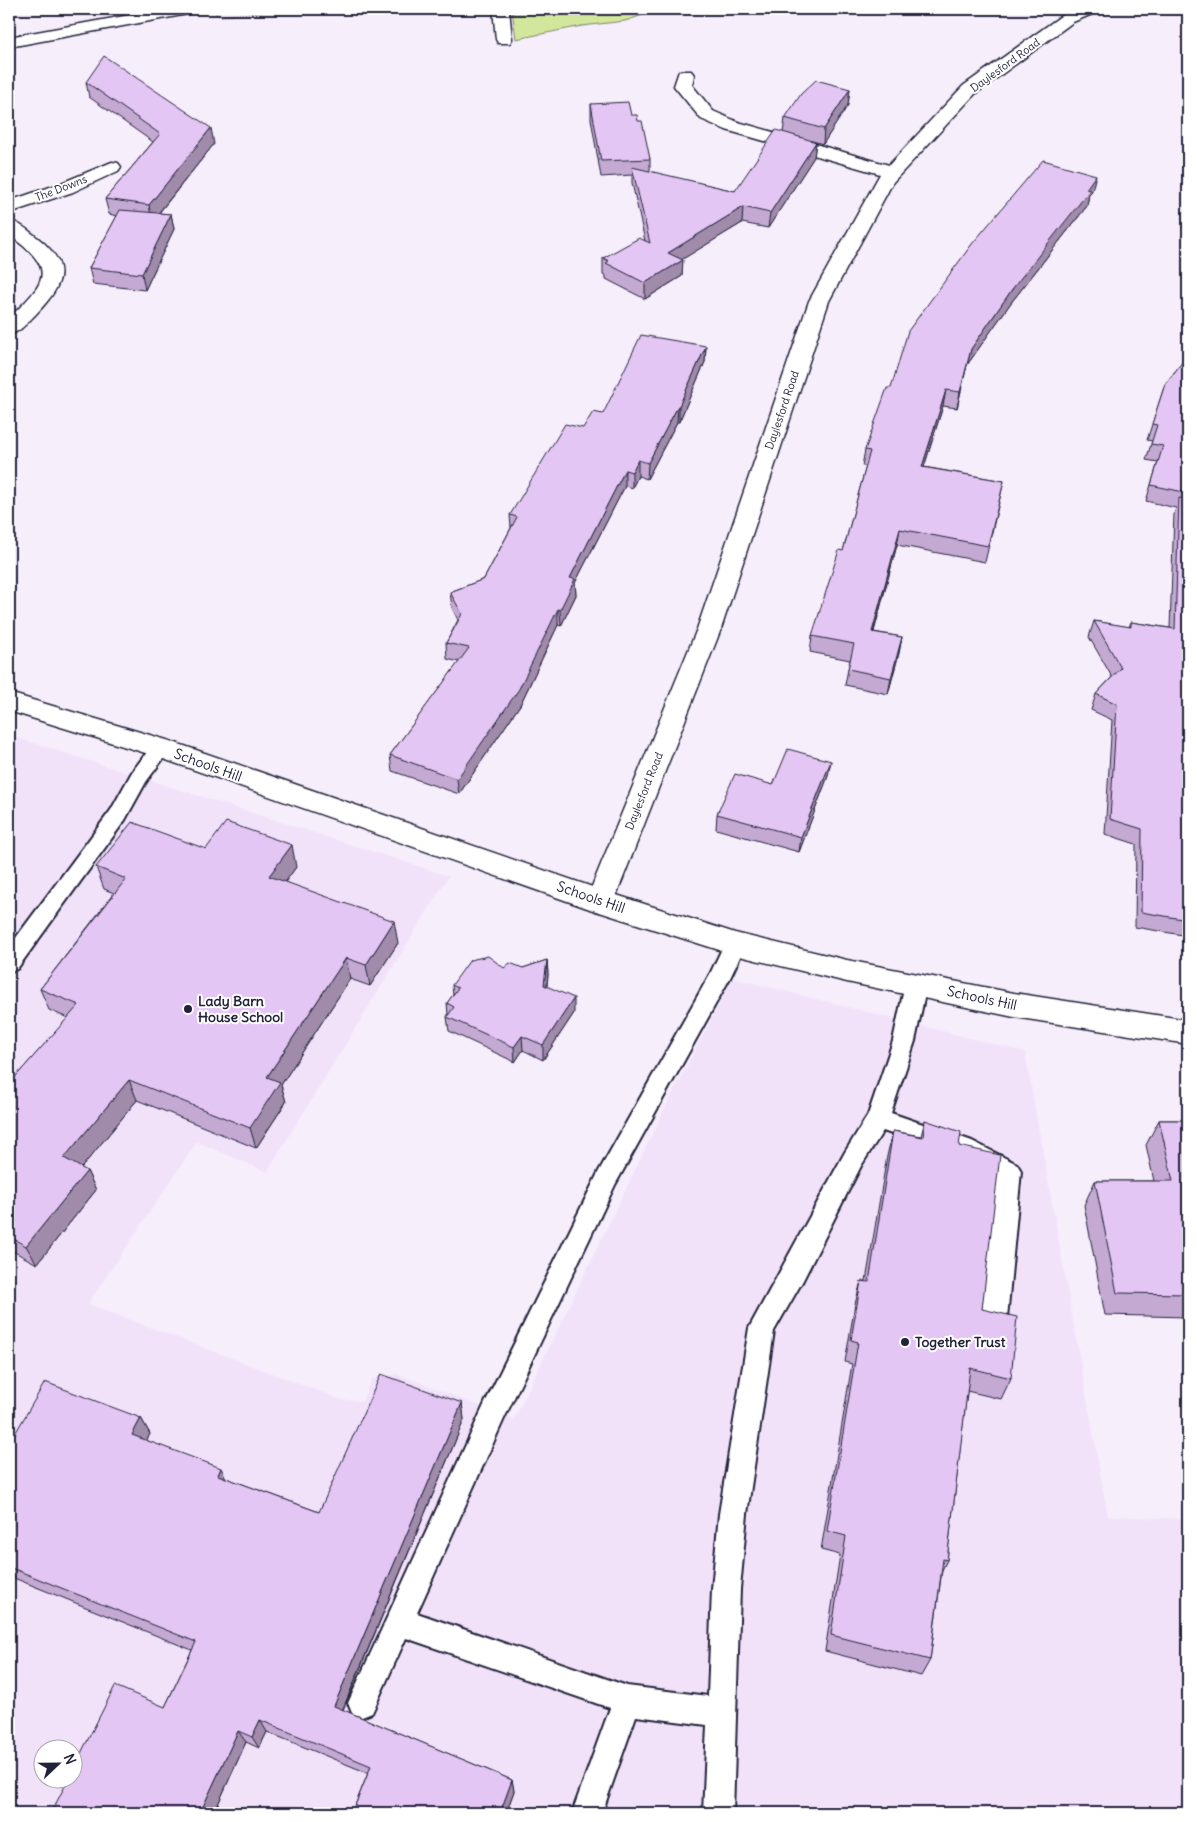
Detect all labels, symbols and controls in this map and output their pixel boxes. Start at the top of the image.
street label: Daylesford Road [967,35,1043,95]
street label: The Downs [33,172,89,204]
street label: Daylesford Road [762,368,802,451]
street label: Schools Hill [172,744,244,786]
street label: Daylesford Road [622,750,666,832]
street label: Schools Hill [554,877,628,917]
street label: Schools Hill [945,982,1019,1014]
place label: Lady Barn House School [198,992,283,1026]
marker: Lady Barn House School [182,1003,194,1015]
place label: Together Trust [915,1333,1006,1351]
marker: Together Trust [899,1336,911,1348]
north arrow [32,1740,82,1790]
text: N [60,1751,80,1767]

